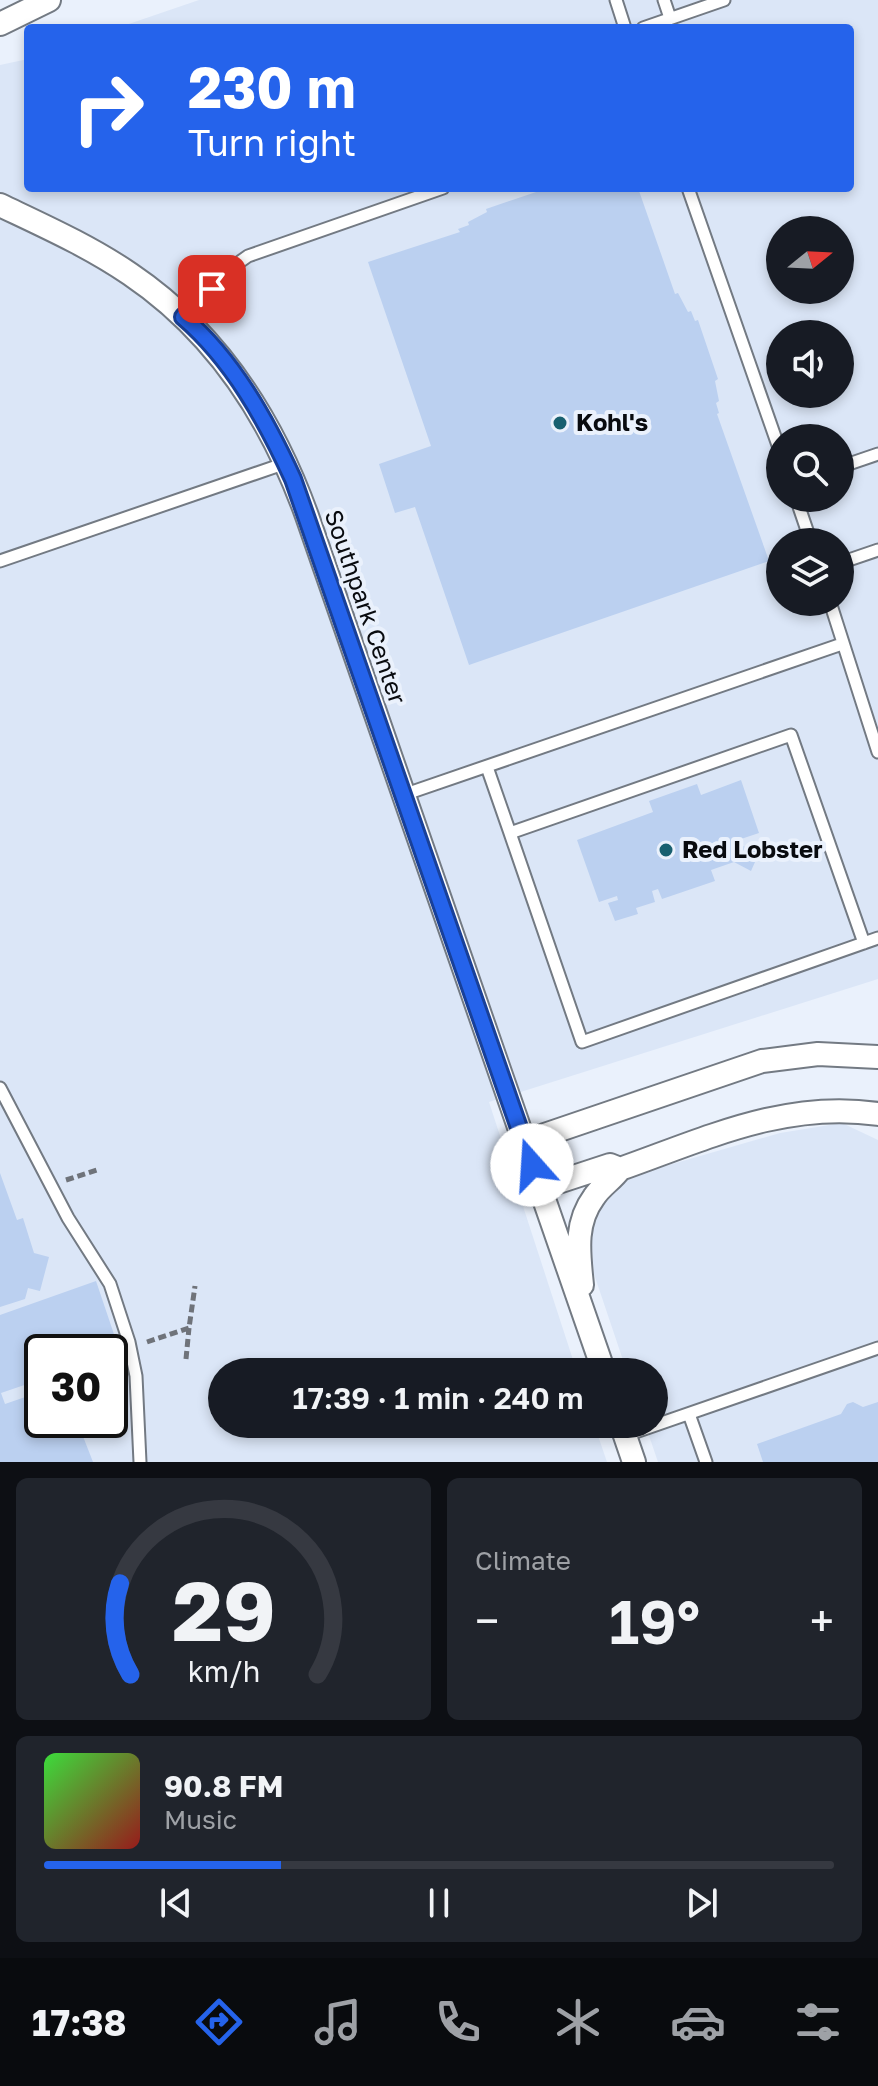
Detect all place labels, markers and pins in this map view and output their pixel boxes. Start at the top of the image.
pin [178,255,246,323]
place label: Kohl's [576,407,648,436]
marker: Kohl's [551,414,569,432]
place label: Red Lobster [682,834,823,863]
marker: Red Lobster [657,841,675,859]

